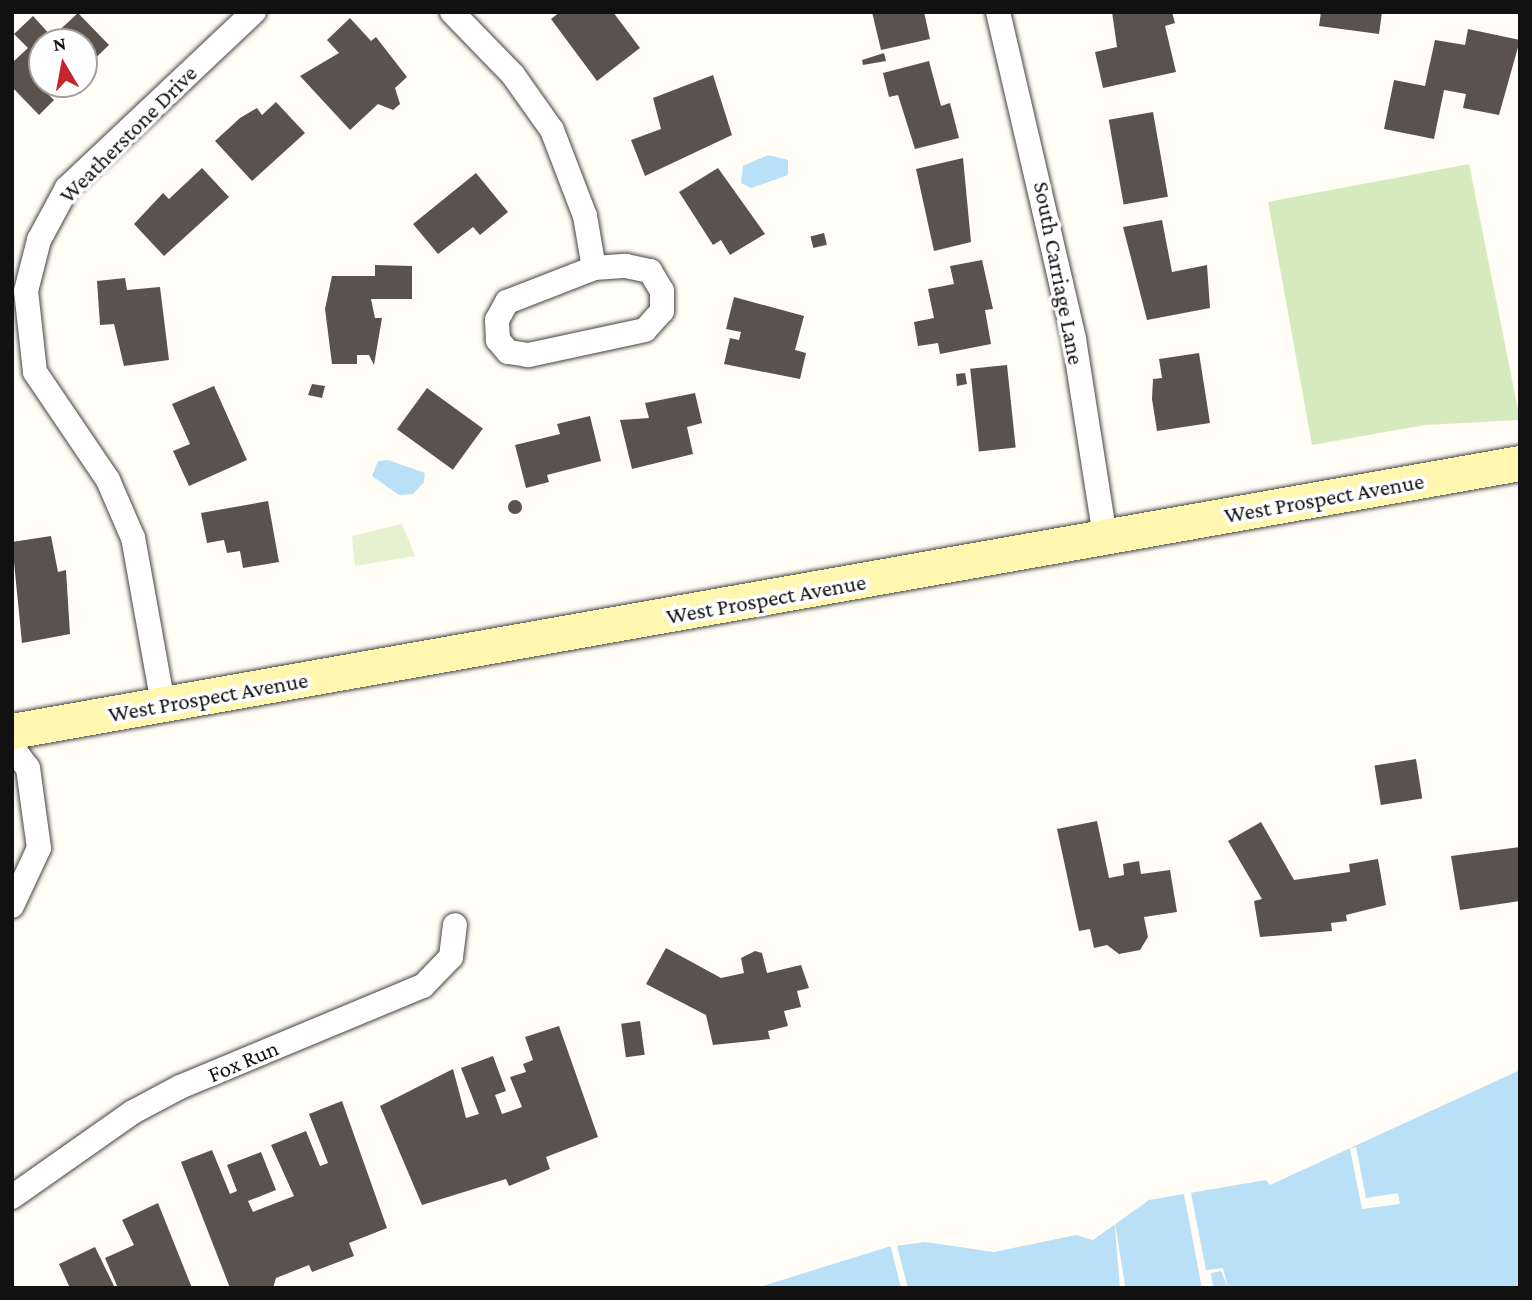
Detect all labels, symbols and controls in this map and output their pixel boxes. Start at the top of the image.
north arrow [28,28,98,98]
text: N [51,32,68,55]
street label: Weatherstone Drive [53,59,203,209]
street label: South Carriage Lane [1028,179,1090,367]
street label: West Prospect Avenue [1222,467,1426,529]
street label: West Prospect Avenue [664,568,868,630]
street label: West Prospect Avenue [106,666,310,728]
street label: Fox Run [204,1034,282,1088]

